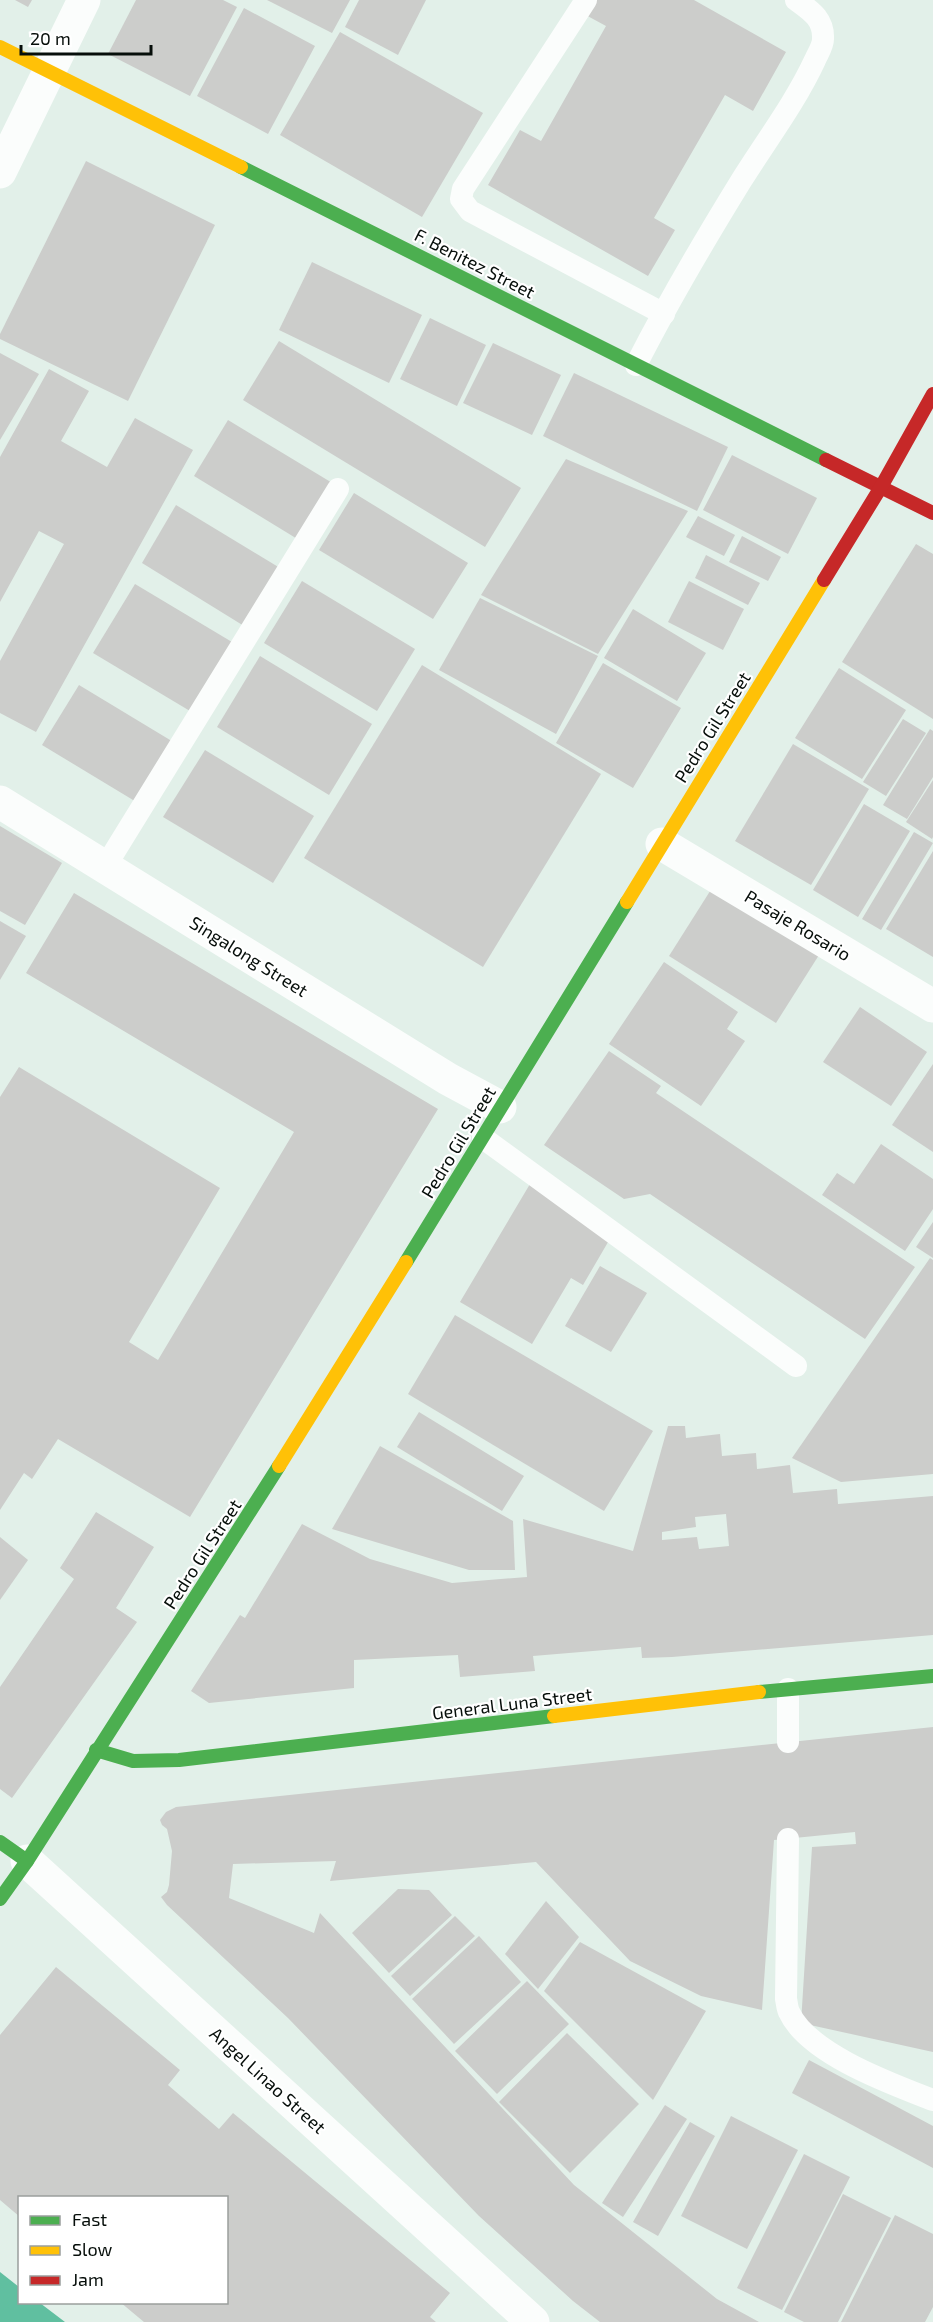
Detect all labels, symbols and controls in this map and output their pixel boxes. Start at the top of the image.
scale bar [21,18,152,56]
text: 20 m [30,27,71,49]
street label: F. Benitez Street [411,223,539,303]
street label: Pedro Gil Street [669,667,755,786]
street label: Pasaje Rosario [741,885,855,965]
street label: Singalong Street [186,911,312,1001]
street label: Pedro Gil Street [416,1082,500,1202]
street label: Pedro Gil Street [158,1495,246,1613]
street label: General Luna Street [431,1682,593,1724]
street label: Angel Linao Street [205,2022,331,2138]
legend [18,2196,228,2304]
text: Fast [72,2208,107,2230]
text: Slow [72,2238,113,2260]
text: Jam [72,2268,104,2290]

